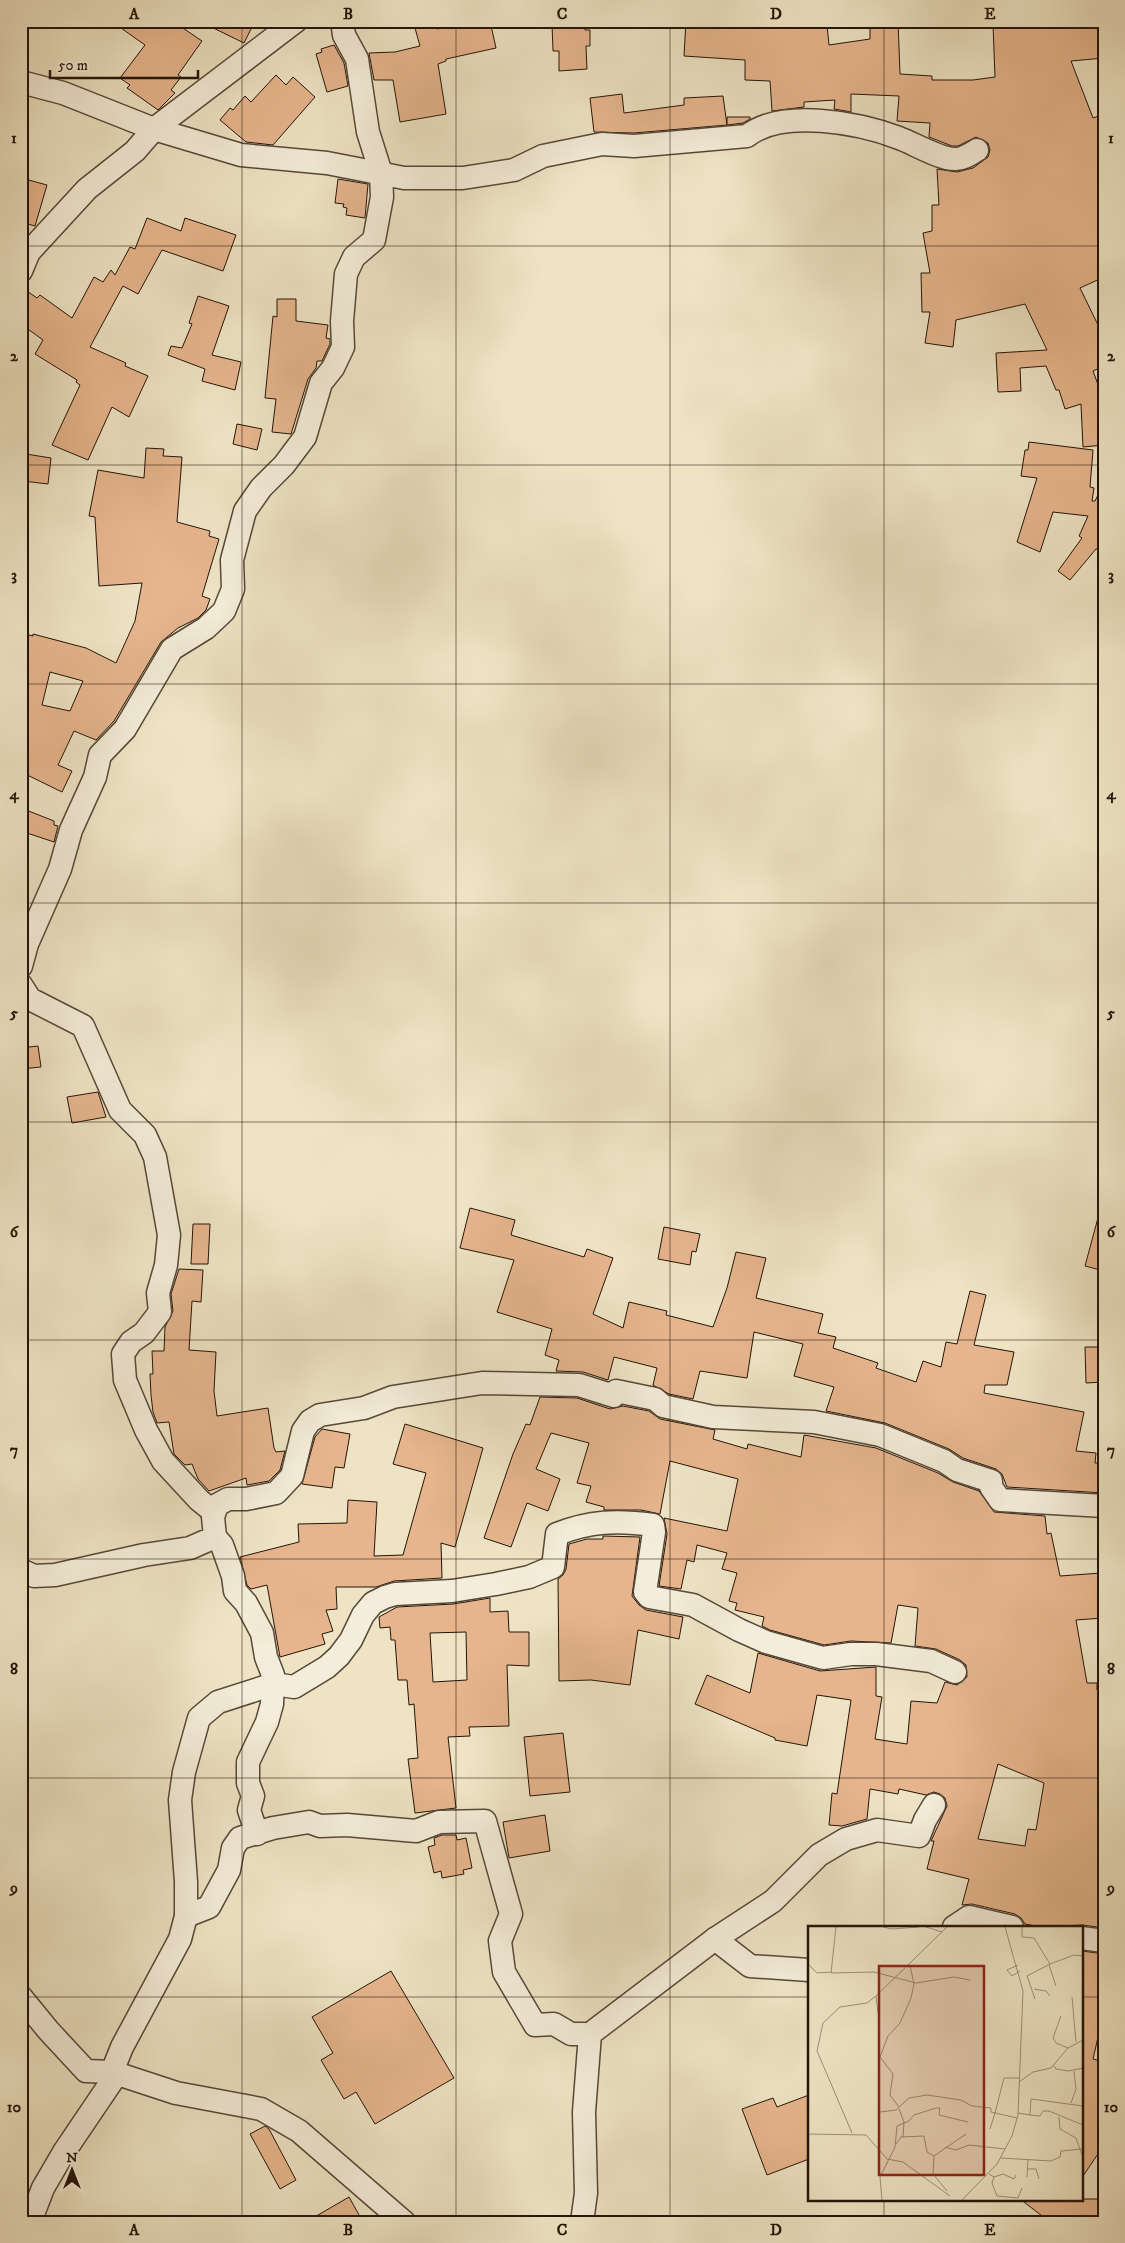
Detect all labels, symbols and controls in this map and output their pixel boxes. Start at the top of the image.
text: A [128,4,140,24]
text: B [343,4,353,24]
text: C [557,4,567,24]
text: D [770,4,782,24]
text: E [984,4,996,24]
scale bar [50,48,198,80]
text: 50 m [58,56,88,75]
text: 1 [11,128,17,148]
text: 1 [1108,128,1114,148]
text: 2 [10,346,19,366]
text: 2 [1107,346,1116,366]
text: 3 [11,565,17,585]
text: 3 [1108,565,1114,585]
text: 4 [8,784,19,804]
text: 4 [1105,784,1116,804]
text: 5 [9,1003,18,1023]
text: 5 [1106,1003,1115,1023]
text: 6 [10,1222,20,1242]
text: 6 [1107,1222,1117,1242]
text: 7 [10,1440,18,1460]
text: 7 [1107,1440,1115,1460]
text: 8 [10,1659,18,1679]
text: 8 [1107,1659,1115,1679]
text: 9 [9,1878,18,1898]
text: 9 [1106,1878,1115,1898]
inset map [808,1926,1082,2200]
text: 10 [7,2097,22,2117]
text: 10 [1104,2097,1119,2117]
north arrow [48,2146,98,2196]
text: N [66,2149,78,2167]
text: A [128,2220,140,2240]
text: B [343,2220,353,2240]
text: C [557,2220,567,2240]
text: D [770,2220,782,2240]
text: E [984,2220,996,2240]

